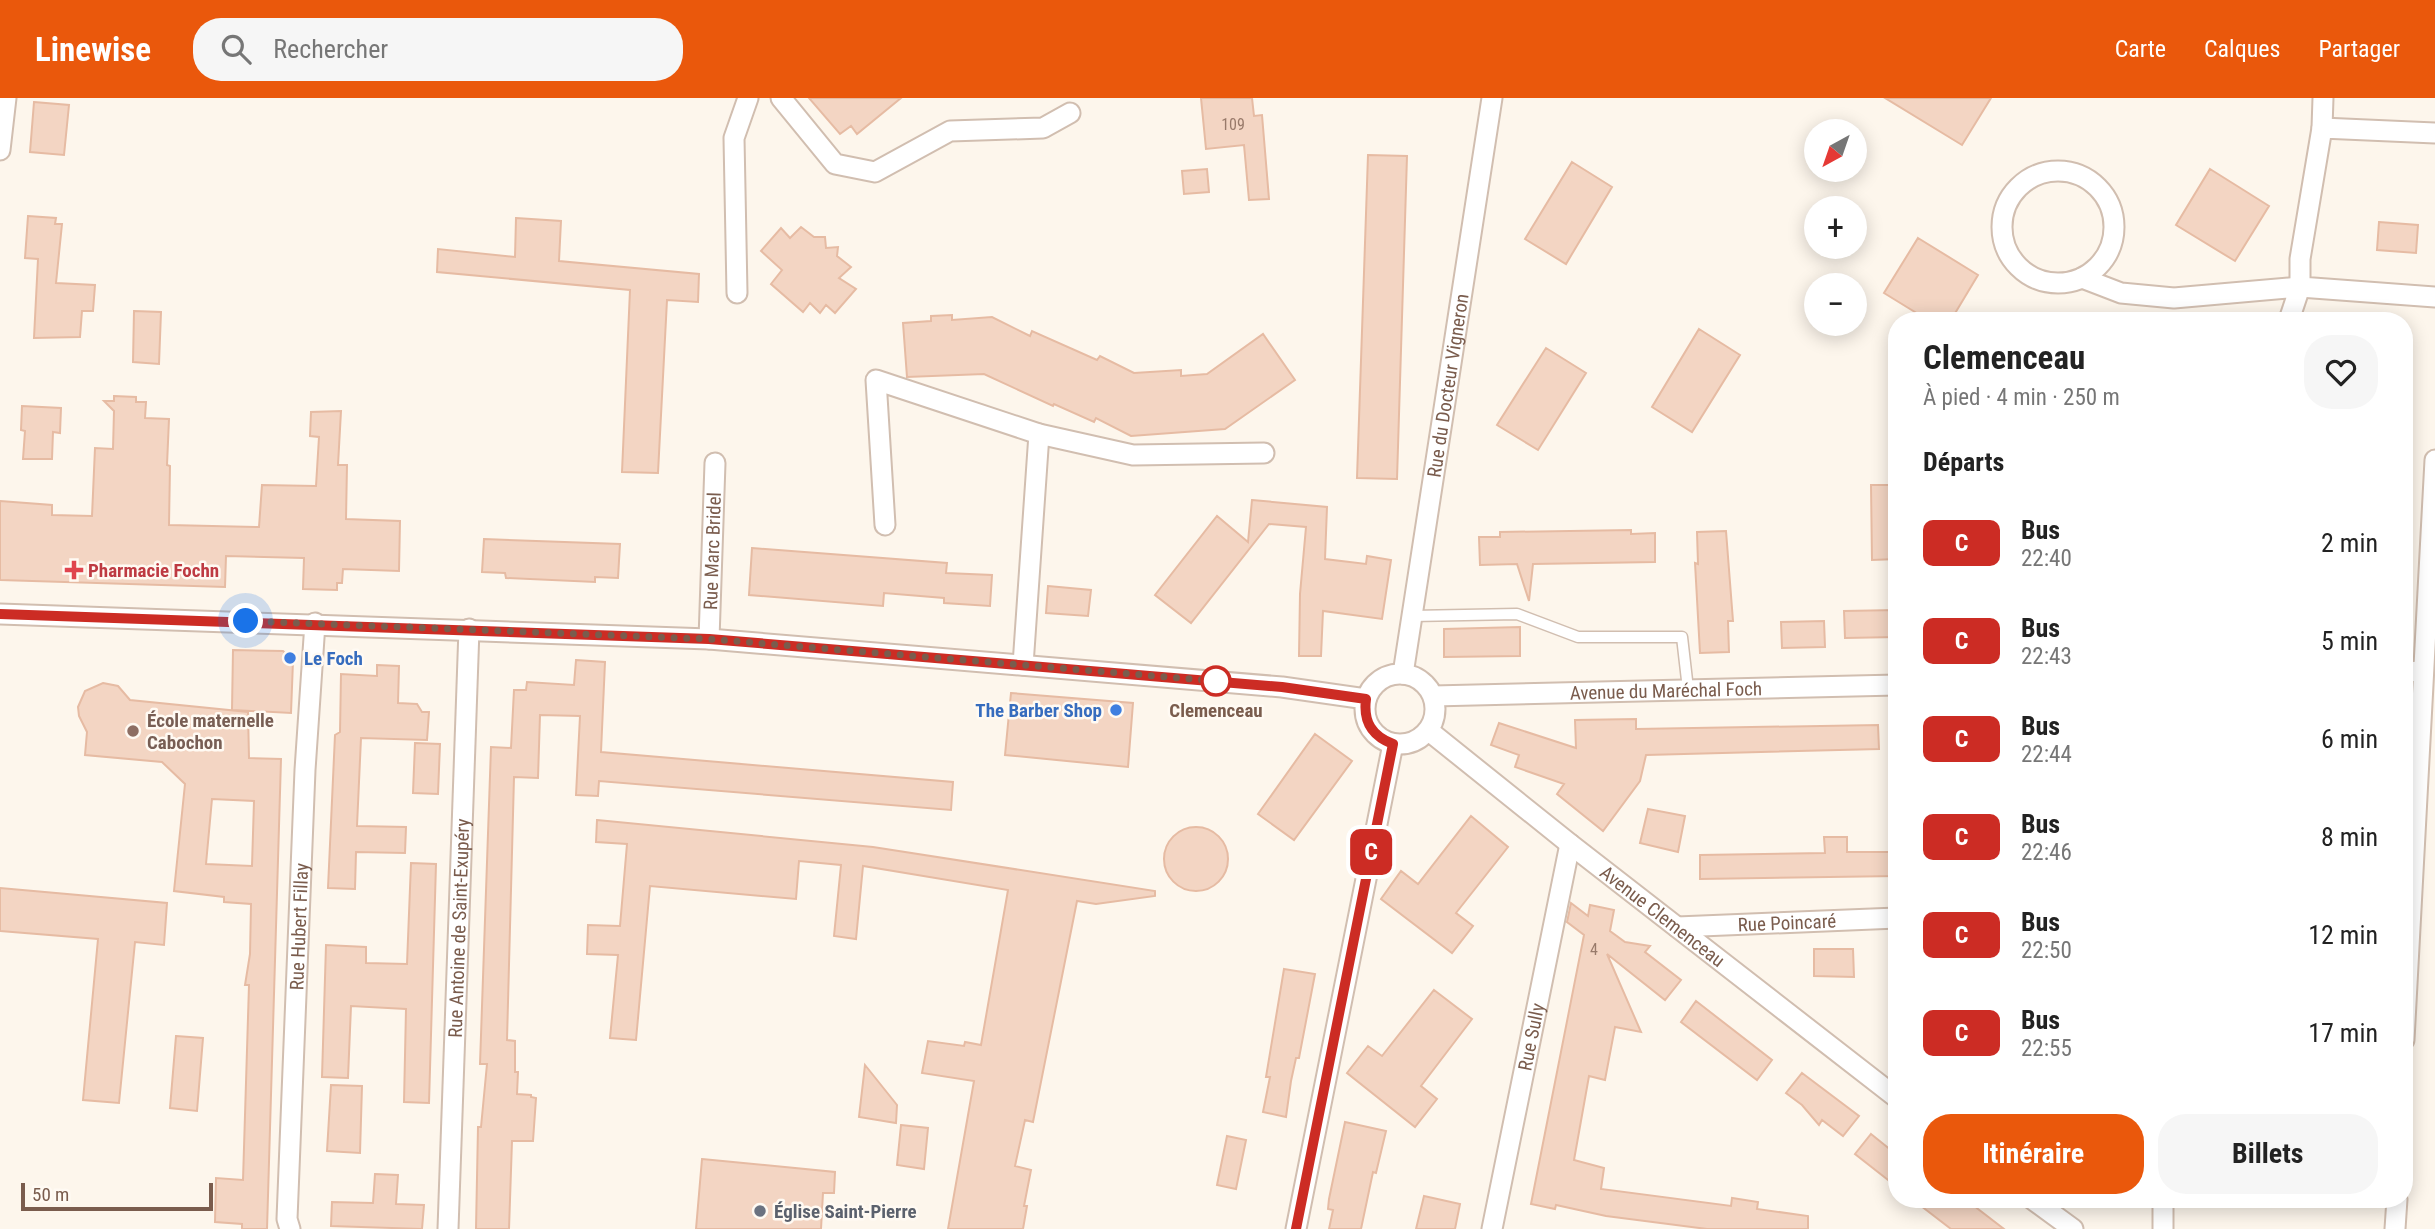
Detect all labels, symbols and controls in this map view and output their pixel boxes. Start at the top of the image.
search box [193,18,683,81]
text: Linewise [35,30,151,69]
icon: search [217,30,255,68]
text: Rechercher [273,34,388,64]
text: Carte [2115,35,2166,63]
text: Calques [2204,35,2280,63]
text: Partager [2318,35,2400,63]
house number: 109 [1221,115,1245,134]
north arrow [1804,119,1867,182]
map controls [1804,119,1867,336]
button: + [1804,196,1867,259]
button: − [1804,273,1867,336]
street label: Rue du Docteur Vigneron [1422,292,1473,479]
button: heart [2304,335,2378,409]
text: Clemenceau [1923,338,2085,377]
text: À pied · 4 min · 250 m [1923,384,2120,411]
text: Départs [1923,447,2004,477]
street label: Rue Marc Bridel [698,492,726,610]
text: Bus [2021,515,2060,545]
text: 2 min [2321,528,2378,558]
text: C [1955,529,1968,557]
text: 22:40 [2021,545,2072,572]
place label: Pharmacie Fochn [88,559,219,582]
marker: Pharmacie Fochn [66,562,82,578]
your location [228,603,263,638]
text: Bus [2021,613,2060,643]
text: 5 min [2321,626,2378,656]
text: C [1955,627,1968,655]
text: 22:43 [2021,643,2072,670]
place label: Le Foch [304,647,363,670]
marker: Le Foch [282,650,298,666]
marker: Clemenceau [1201,666,1231,696]
street label: Avenue du Maréchal Foch [1569,677,1762,704]
place label: The Barber Shop [975,699,1102,722]
place label: Clemenceau [1169,699,1263,722]
marker: The Barber Shop [1108,702,1124,718]
place label: École maternelle Cabochon [147,709,274,754]
text: Bus [2021,711,2060,741]
marker: École maternelle Cabochon [125,723,141,739]
text: 6 min [2321,724,2378,754]
text: C [1955,725,1968,753]
text: 22:44 [2021,741,2072,768]
text: Bus [2021,809,2060,839]
street label: Rue Antoine de Saint-Exupéry [443,818,474,1038]
text: 8 min [2321,822,2378,852]
text: C [1955,823,1968,851]
line badge: C [1348,829,1394,875]
text: C [1364,838,1378,866]
text: 22:46 [2021,839,2072,866]
street label: Avenue Clemenceau [1596,860,1730,972]
street label: Rue Hubert Fillay [285,863,313,991]
text: Bus [2021,907,2060,937]
street label: Rue Poincaré [1737,909,1837,936]
text: 12 min [2308,920,2378,950]
text: C [1955,921,1968,949]
text: 22:50 [2021,937,2072,964]
house number: 4 [1590,940,1598,959]
street label: Rue Sully [1513,1001,1549,1073]
text: Bus [2021,1005,2060,1035]
text: 17 min [2308,1018,2378,1048]
text: C [1955,1019,1968,1047]
text: 22:55 [2021,1035,2072,1062]
button: Itinéraire [1923,1114,2144,1194]
button: Billets [2158,1114,2378,1194]
scale bar [21,1180,214,1212]
text: 50 m [32,1183,69,1206]
place label: Église Saint-Pierre [774,1200,917,1223]
marker: Église Saint-Pierre [752,1203,768,1219]

